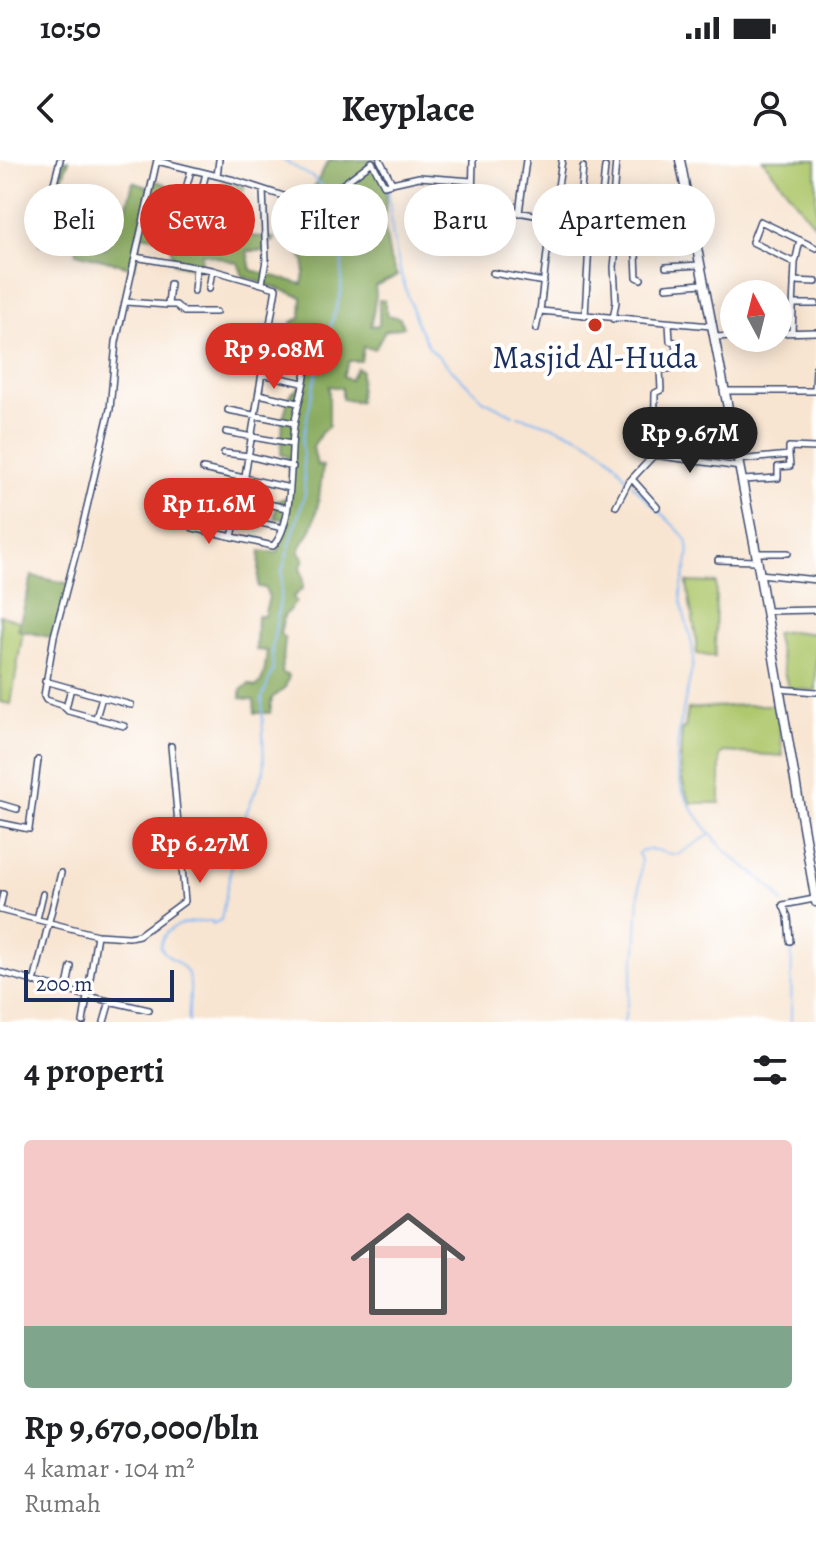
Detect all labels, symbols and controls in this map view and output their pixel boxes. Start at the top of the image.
text: 10:50 [40,8,101,48]
text: Keyplace [341,84,475,133]
icon: back [24,86,68,130]
icon: person [748,86,792,130]
chip: Beli [24,184,124,256]
chip: Sewa [140,184,255,256]
chip: Filter [271,184,388,256]
chip: Baru [404,184,516,256]
chip: Apartemen [532,184,715,256]
north arrow [720,280,792,352]
map controls [720,280,792,352]
marker: Masjid Al-Huda [586,316,604,334]
pin: Rp 9.08M [191,323,357,391]
text: Rp 9.08M [223,331,325,366]
place label: Masjid Al-Huda [492,335,698,379]
pin: Rp 9.67M [607,407,773,475]
text: Rp 9.67M [641,415,739,450]
pin: Rp 11.6M [126,478,292,546]
text: Rp 11.6M [162,486,256,521]
pin: Rp 6.27M [117,817,283,885]
text: Rp 6.27M [150,825,250,860]
scale bar [24,966,174,1002]
text: 200 m [36,969,93,999]
text: 4 properti [24,1047,165,1094]
icon: filters [748,1048,792,1092]
icon: home [336,1192,480,1336]
text: Rp 9,670,000/bln [24,1404,259,1451]
text: 4 kamar · 104 m² [24,1451,194,1486]
text: Rumah [24,1486,101,1521]

